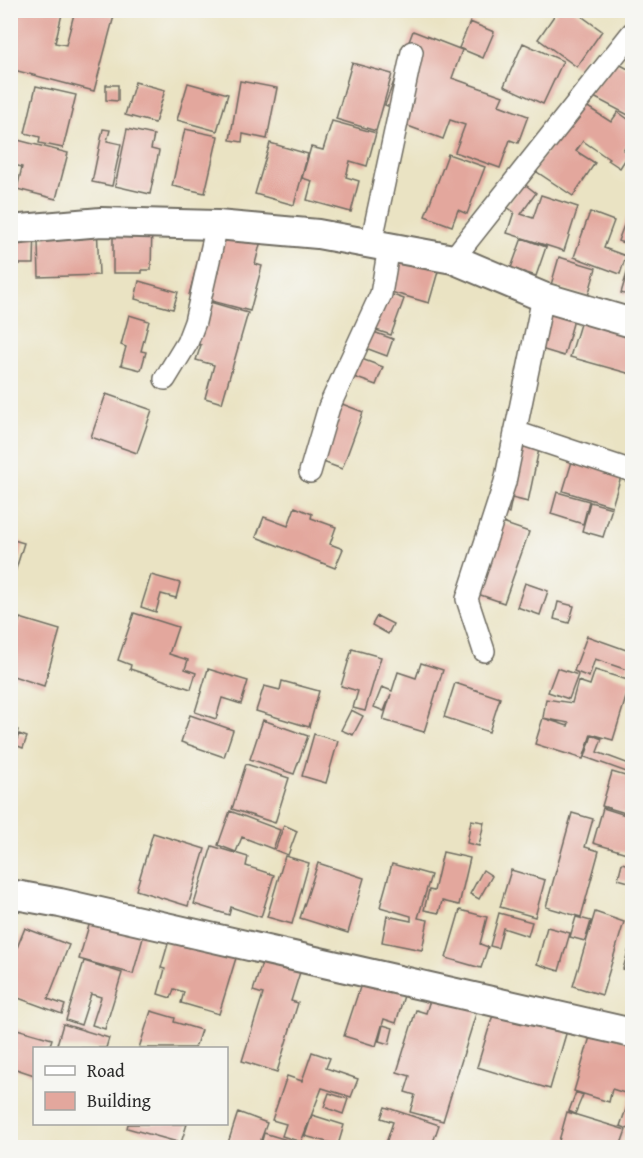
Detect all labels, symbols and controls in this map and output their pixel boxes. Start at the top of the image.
legend [33,1047,228,1125]
text: Road [87,1057,125,1084]
text: Building [87,1087,151,1114]

